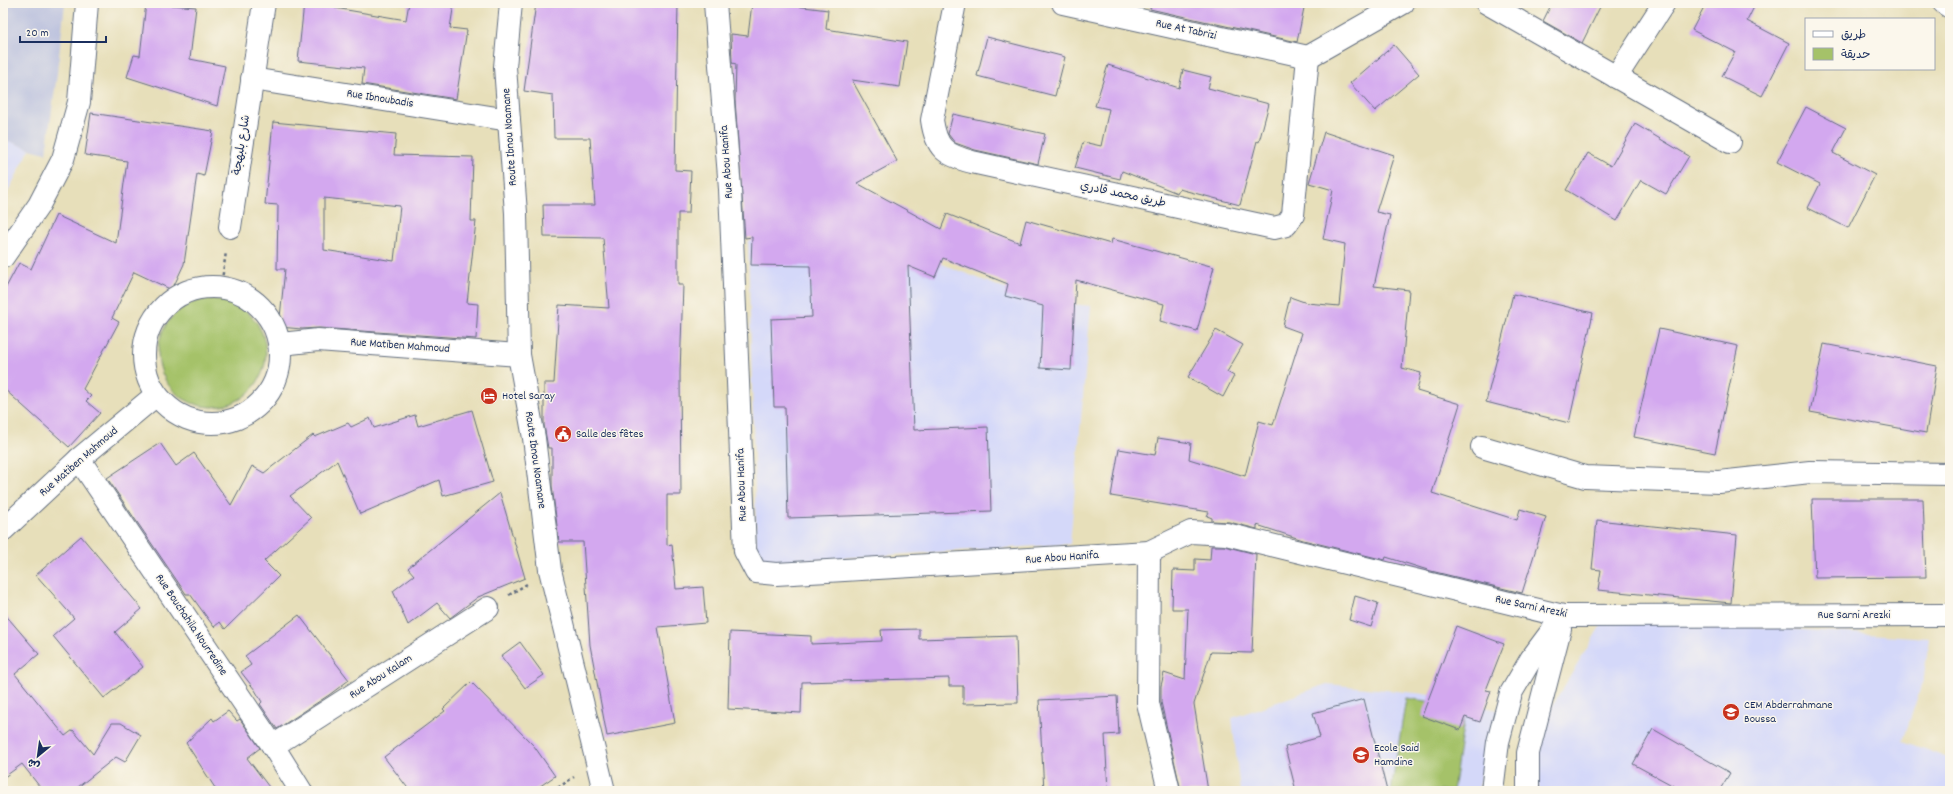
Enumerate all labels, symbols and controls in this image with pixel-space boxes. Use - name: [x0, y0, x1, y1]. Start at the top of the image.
- street label: Rue At Tabrizi: [1154, 15, 1218, 45]
- scale bar: [20, 18, 106, 44]
- legend: [1805, 18, 1935, 70]
- text: 20 m: [26, 25, 49, 42]
- text: طريق: [1841, 27, 1866, 44]
- text: حديقة: [1841, 47, 1870, 64]
- street label: Rue Ibnoubadis: [345, 85, 415, 113]
- street label: Route Ibnou Noamane: [498, 87, 522, 187]
- street label: شارع بلبهجة: [229, 114, 255, 176]
- street label: Rue Abou Hanifa: [716, 124, 738, 199]
- street label: طريق محمد قادري: [1079, 178, 1167, 212]
- street label: Rue Matiben Mahmoud: [350, 334, 450, 358]
- hotel icon: Hotel Saray: [479, 386, 499, 406]
- place label: Hotel Saray: [502, 388, 556, 405]
- street label: Route Ibnou Noamane: [520, 410, 550, 510]
- street label: Rue Matiben Mahmoud: [36, 423, 122, 501]
- public building icon: Salle des fêtes: [553, 424, 573, 444]
- place label: Salle des fêtes: [576, 426, 644, 443]
- street label: Rue Abou Hanifa: [732, 448, 752, 522]
- street label: Rue Abou Hanifa: [1025, 547, 1100, 569]
- street label: Rue Bouchahila Nourredine: [151, 571, 231, 679]
- street label: Rue Sarni Arezki: [1494, 591, 1568, 623]
- street label: Rue Sarni Arezki: [1818, 607, 1890, 624]
- street label: Rue Abou Kalam: [346, 650, 416, 704]
- place label: CEM Abderrahmane Boussa: [1744, 697, 1833, 728]
- school or university icon: CEM Abderrahmane Boussa: [1721, 702, 1741, 722]
- north arrow: [18, 736, 58, 776]
- place label: Ecole Said Hamdine: [1374, 740, 1419, 771]
- school or university icon: Ecole Said Hamdine: [1351, 745, 1371, 765]
- text: ش: [25, 753, 43, 773]

